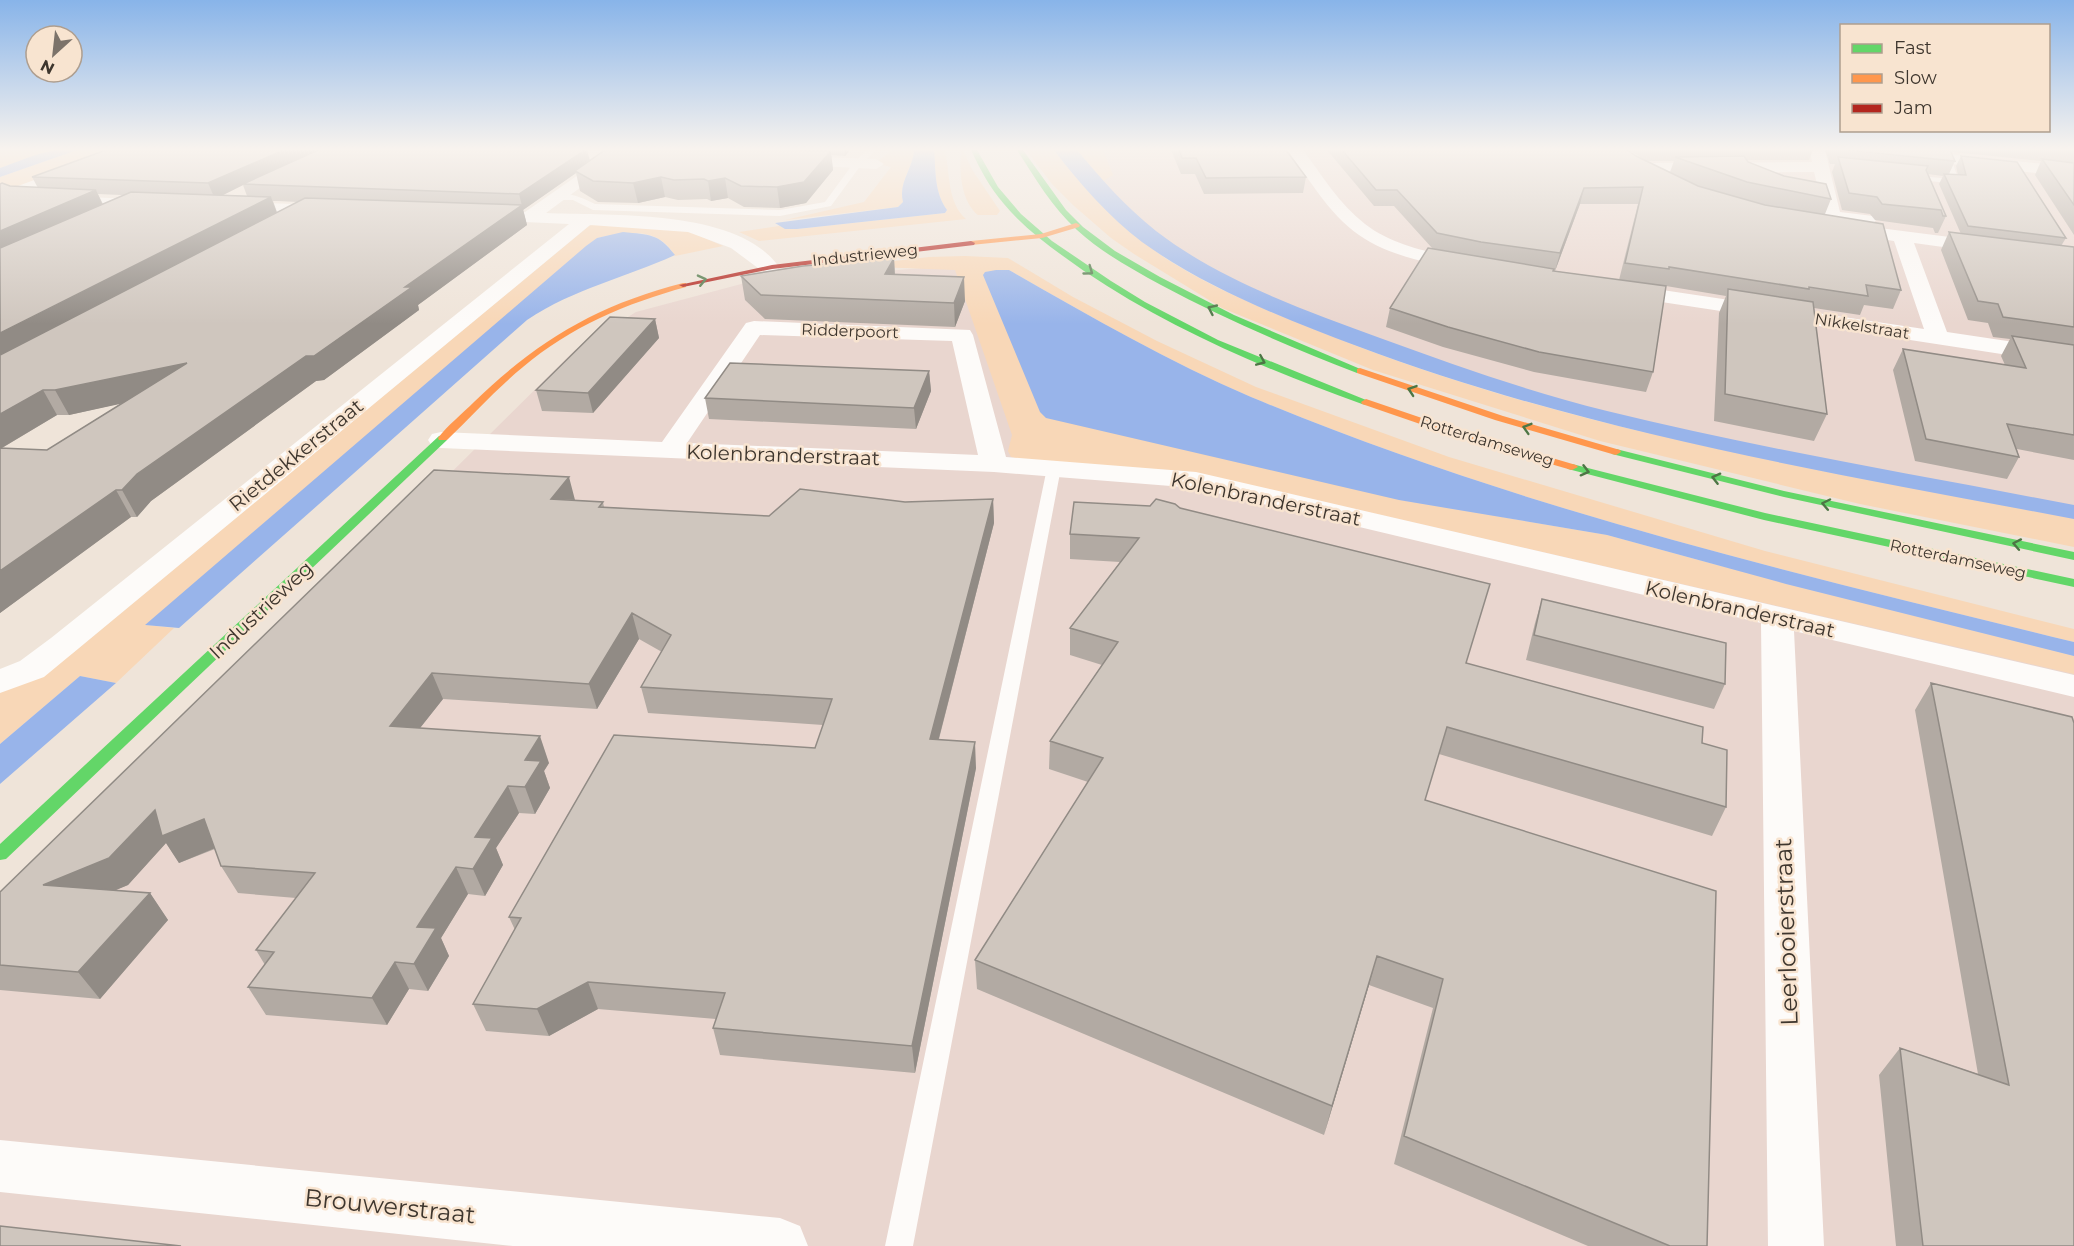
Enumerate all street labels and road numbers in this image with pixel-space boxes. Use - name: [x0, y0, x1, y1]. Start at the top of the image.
- street label: Industrieweg: [811, 240, 919, 270]
- street label: Nikkelstraat: [1813, 309, 1911, 343]
- street label: Ridderpoort: [801, 320, 900, 342]
- street label: Rietdekkerstraat: [224, 394, 368, 516]
- street label: Rotterdamseweg: [1418, 412, 1556, 470]
- street label: Kolenbranderstraat: [686, 440, 880, 470]
- street label: Kolenbranderstraat: [1169, 467, 1363, 531]
- street label: Rotterdamseweg: [1888, 535, 2028, 583]
- street label: Industrieweg: [204, 556, 318, 664]
- street label: Kolenbranderstraat: [1643, 576, 1837, 642]
- street label: Leerlooierstraat: [1768, 837, 1804, 1026]
- street label: Brouwerstraat: [303, 1183, 477, 1229]

